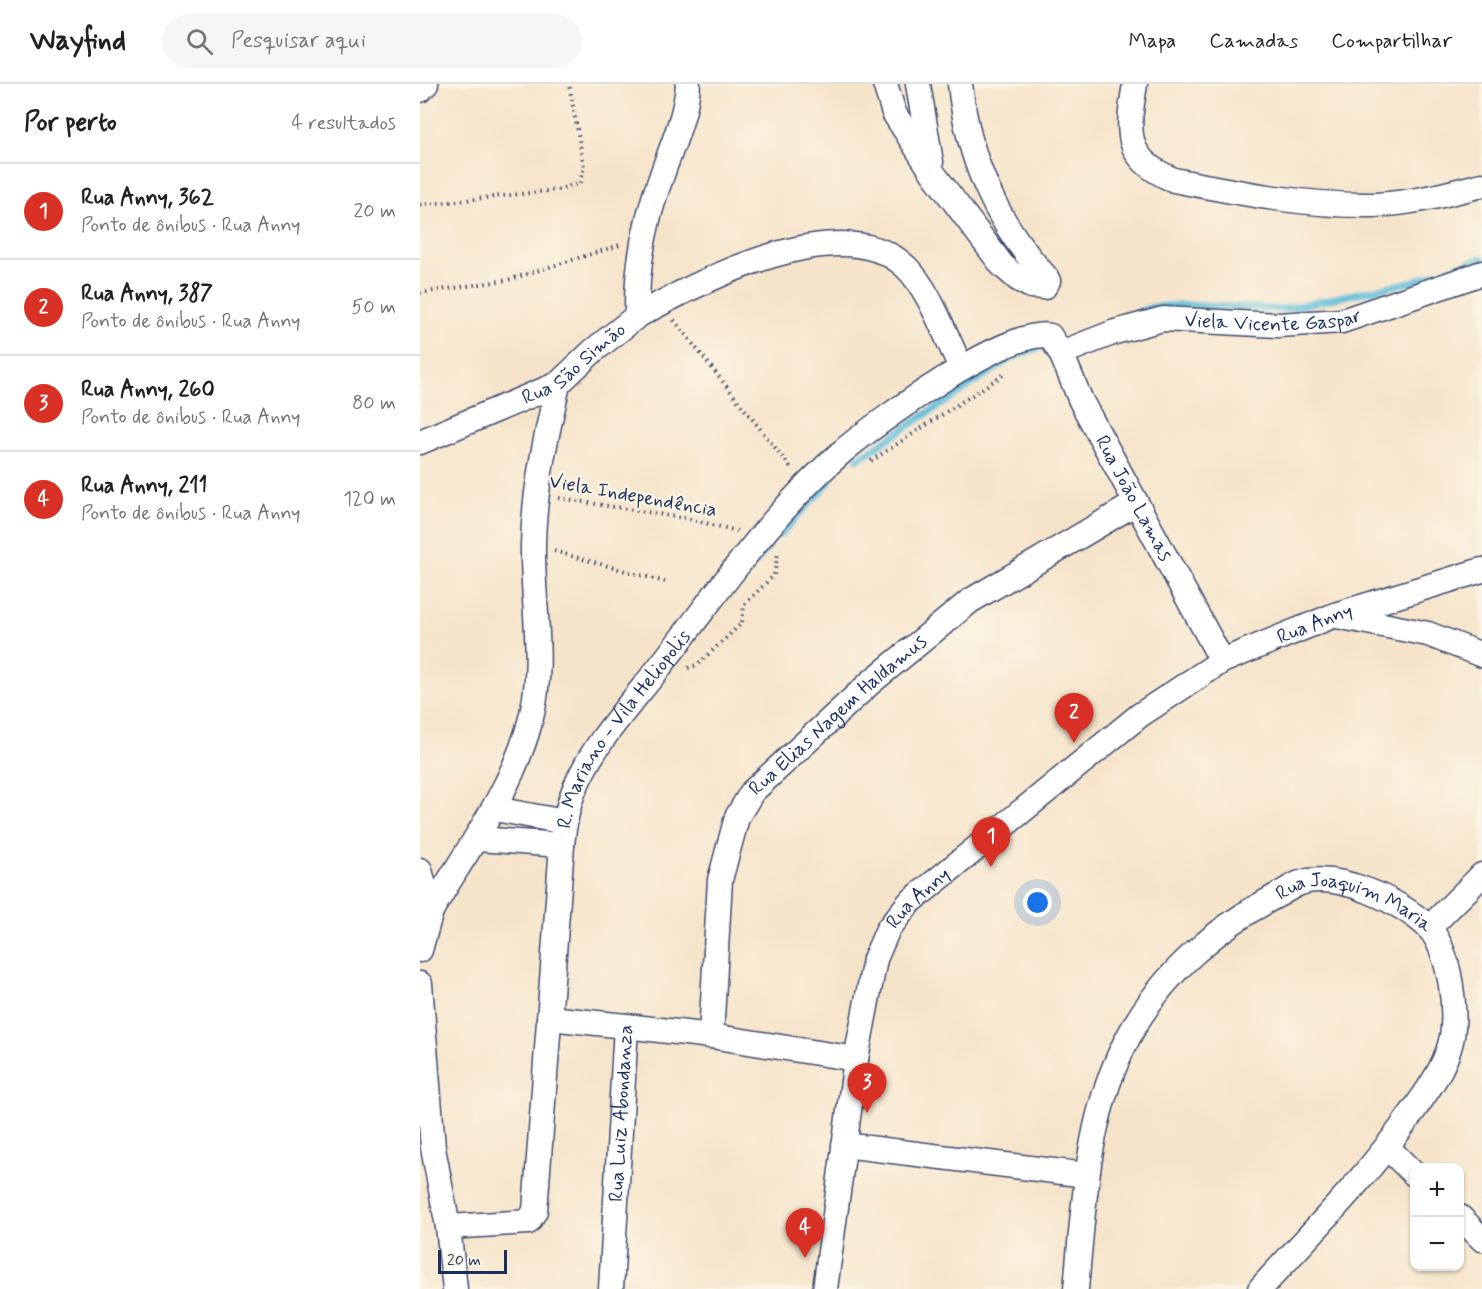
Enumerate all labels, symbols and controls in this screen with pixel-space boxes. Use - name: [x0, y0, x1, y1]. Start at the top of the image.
- search box: [162, 14, 582, 68]
- text: Wayfind: [30, 23, 126, 60]
- icon: search: [183, 25, 216, 58]
- text: Pesquisar aqui: [231, 27, 366, 55]
- text: Mapa: [1128, 27, 1176, 55]
- text: Camadas: [1209, 27, 1298, 55]
- text: Compartilhar: [1331, 27, 1452, 55]
- text: Por perto: [24, 106, 117, 140]
- text: 4 resultados: [292, 110, 396, 137]
- text: Rua Anny, 362: [81, 184, 214, 212]
- text: 1: [39, 198, 48, 225]
- text: 20 m: [353, 198, 396, 225]
- text: Ponto de ônibus · Rua Anny: [81, 212, 301, 239]
- text: Rua Anny, 387: [81, 280, 213, 308]
- text: 2: [39, 294, 48, 321]
- text: 50 m: [351, 294, 396, 321]
- street label: Viela Vicente Gaspar: [1184, 302, 1365, 339]
- text: Ponto de ônibus · Rua Anny: [81, 308, 301, 335]
- street label: Rua São Simão: [518, 316, 632, 411]
- text: Rua Anny, 260: [81, 376, 215, 404]
- text: 3: [39, 390, 48, 417]
- text: 80 m: [352, 390, 396, 417]
- text: Ponto de ônibus · Rua Anny: [81, 404, 301, 431]
- street label: Rua João Lamas: [1089, 430, 1179, 566]
- street label: Viela Independência: [547, 468, 719, 524]
- text: Rua Anny, 211: [81, 472, 207, 500]
- text: 4: [38, 486, 49, 513]
- text: 120 m: [343, 486, 396, 513]
- text: Ponto de ônibus · Rua Anny: [81, 500, 301, 527]
- street label: Rua Anny: [1273, 597, 1356, 651]
- street label: R. Mariano - Vila Heliopolis: [551, 624, 697, 831]
- street label: Rua Elias Nagem Haldamus: [743, 628, 933, 802]
- pin: 2: [1054, 694, 1094, 743]
- pin: 1: [972, 818, 1010, 867]
- street label: Rua Anny: [880, 861, 956, 934]
- street label: Rua Joaquim Maria: [1271, 867, 1439, 939]
- your location: [1023, 888, 1052, 917]
- street label: Rua Luiz Abondanza: [602, 1024, 640, 1203]
- pin: 3: [848, 1064, 886, 1113]
- map controls: [1410, 1163, 1464, 1271]
- button: +: [1410, 1163, 1464, 1217]
- pin: 4: [786, 1208, 824, 1258]
- button: −: [1410, 1217, 1464, 1271]
- scale bar: [438, 1247, 507, 1274]
- text: 20 m: [447, 1250, 481, 1271]

